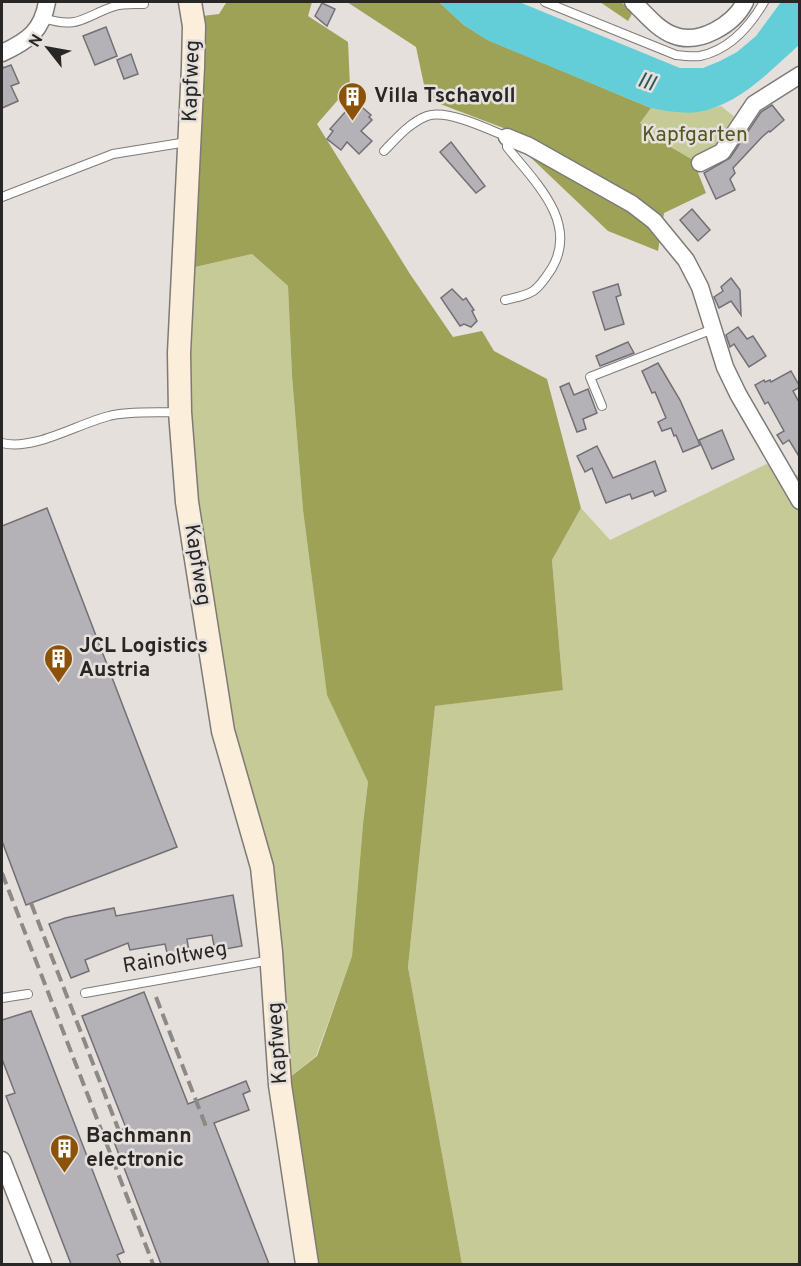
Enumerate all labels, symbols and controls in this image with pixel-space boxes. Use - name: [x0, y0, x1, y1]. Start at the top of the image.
- north arrow: [18, 18, 78, 78]
- text: N: [25, 31, 48, 51]
- street label: Kapfweg: [177, 39, 207, 123]
- water label: Ill: [634, 68, 660, 99]
- building icon: Villa Tschavoll: [337, 80, 369, 122]
- place label: Villa Tschavoll: [374, 83, 516, 110]
- park label: Kapfgarten: [642, 122, 748, 149]
- street label: Kapfweg: [177, 522, 217, 608]
- place label: JCL Logistics Austria: [79, 633, 208, 684]
- building icon: JCL Logistics Austria: [42, 642, 74, 684]
- street label: Rainoltweg: [121, 936, 229, 980]
- street label: Kapfweg: [262, 1001, 294, 1085]
- place label: Bachmann electronic: [86, 1123, 192, 1174]
- building icon: Bachmann electronic: [49, 1132, 81, 1174]

